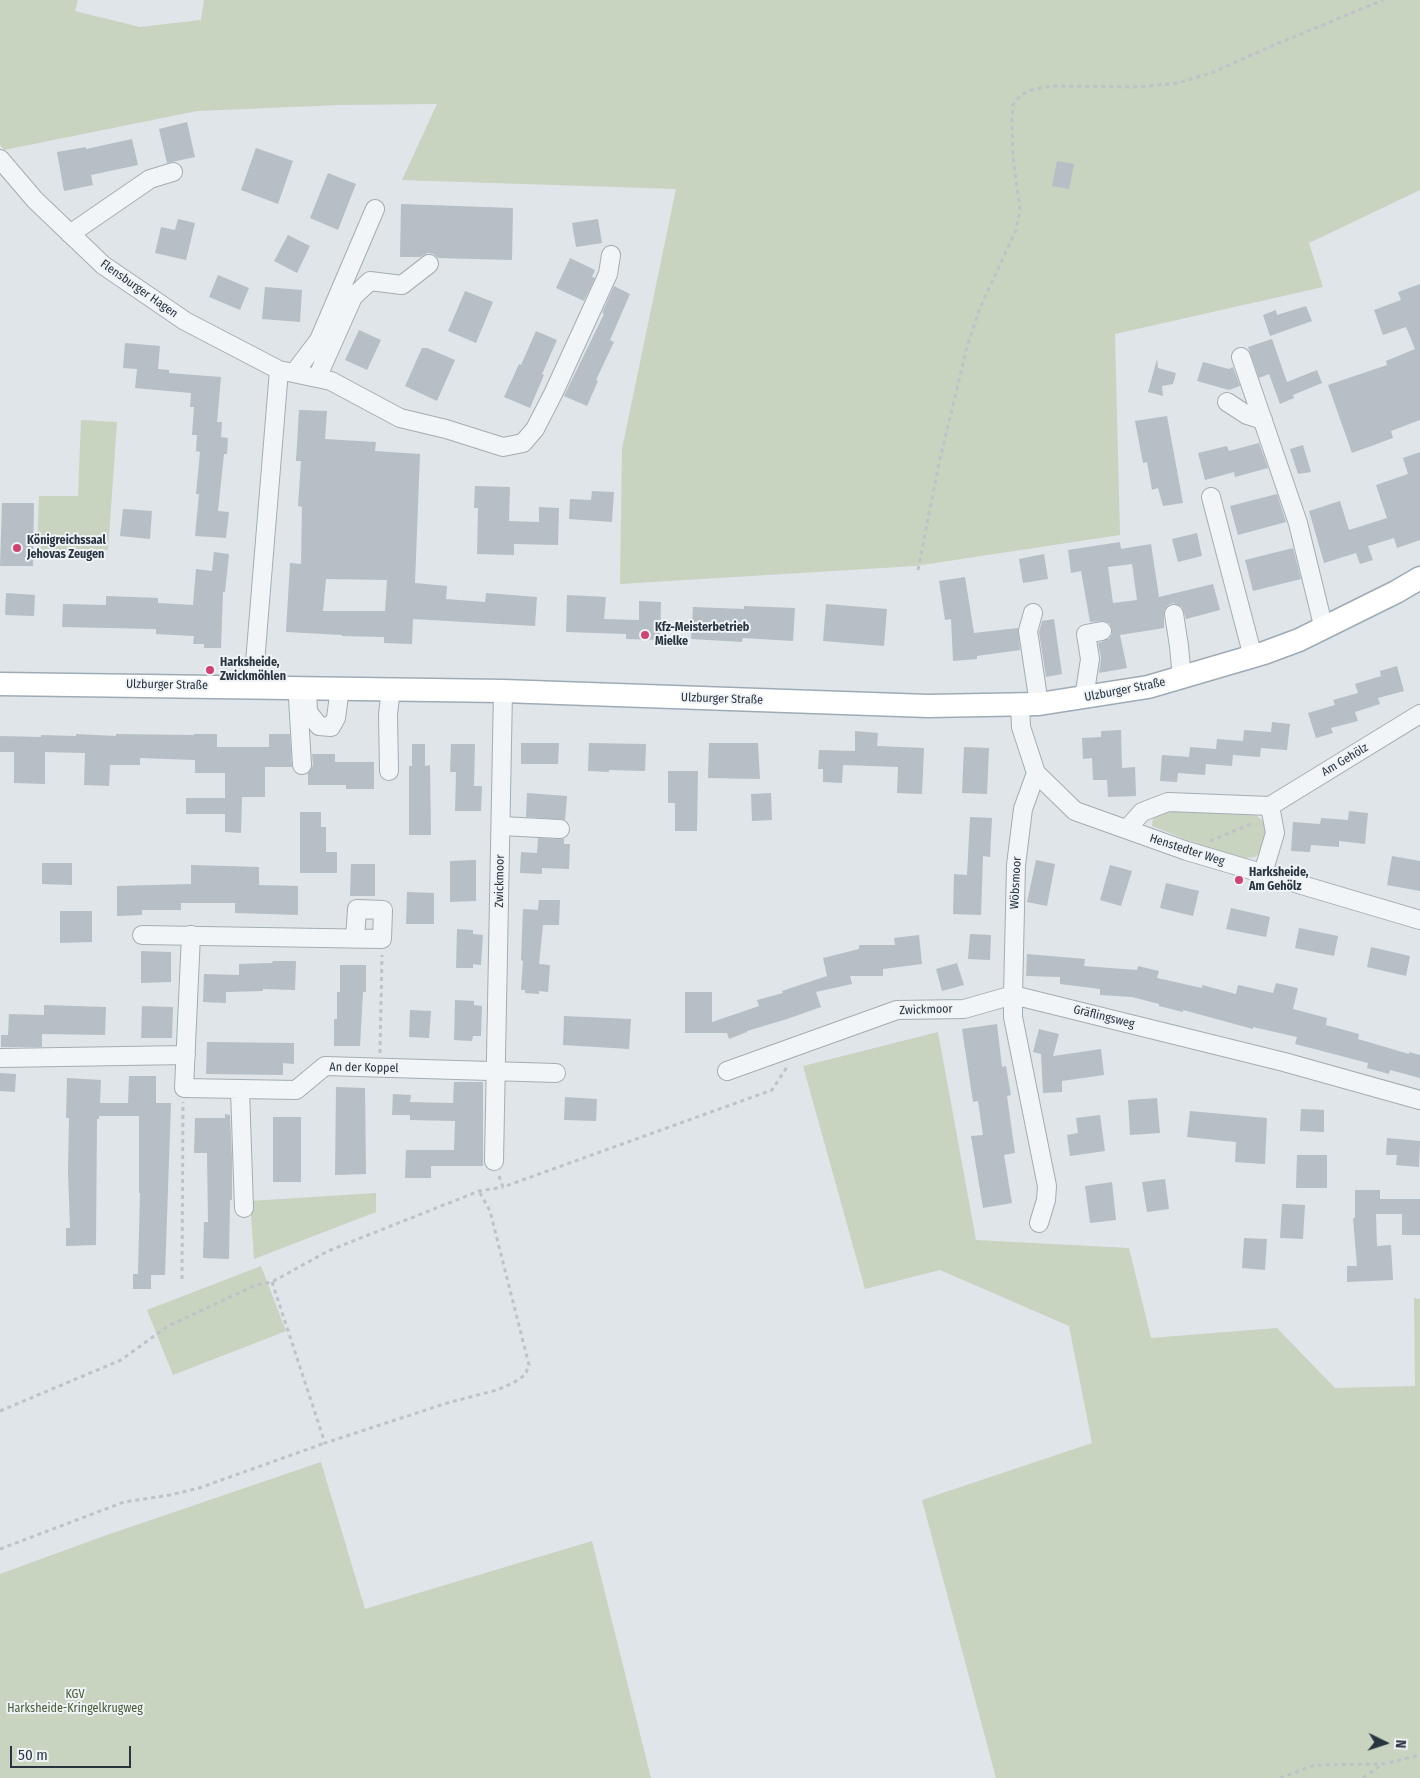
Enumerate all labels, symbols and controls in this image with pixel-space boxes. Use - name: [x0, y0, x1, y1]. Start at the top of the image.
- street label: Flensburger Hagen: [97, 257, 181, 321]
- place label: Königreichssaal Jehovas Zeugen: [27, 534, 106, 562]
- marker: Königreichssaal Jehovas Zeugen: [11, 542, 23, 554]
- place label: Kfz-Meisterbetrieb Mielke: [655, 621, 749, 649]
- marker: Kfz-Meisterbetrieb Mielke: [639, 629, 651, 641]
- place label: Harksheide, Zwickmöhlen: [220, 656, 286, 684]
- marker: Harksheide, Zwickmöhlen: [204, 664, 216, 676]
- street label: Ulzburger Straße: [1083, 675, 1167, 705]
- street label: Ulzburger Straße: [126, 677, 208, 693]
- street label: Ulzburger Straße: [681, 690, 763, 708]
- street label: Am Gehölz: [1319, 740, 1371, 780]
- street label: Henstedter Weg: [1148, 831, 1226, 869]
- street label: Zwickmoor: [492, 854, 508, 908]
- street label: Wöbsmoor: [1007, 856, 1025, 910]
- place label: Harksheide, Am Gehölz: [1249, 866, 1309, 894]
- marker: Harksheide, Am Gehölz: [1233, 874, 1245, 886]
- street label: Zwickmoor: [899, 1002, 953, 1018]
- street label: Gräflingsweg: [1072, 1002, 1136, 1032]
- street label: An der Koppel: [329, 1060, 399, 1076]
- park label: KGV Harksheide-Kringelkrugweg: [7, 1688, 143, 1716]
- north arrow: [1360, 1718, 1410, 1768]
- scale bar: [12, 1736, 134, 1768]
- text: N: [1392, 1739, 1409, 1749]
- text: 50 m: [18, 1746, 48, 1764]

